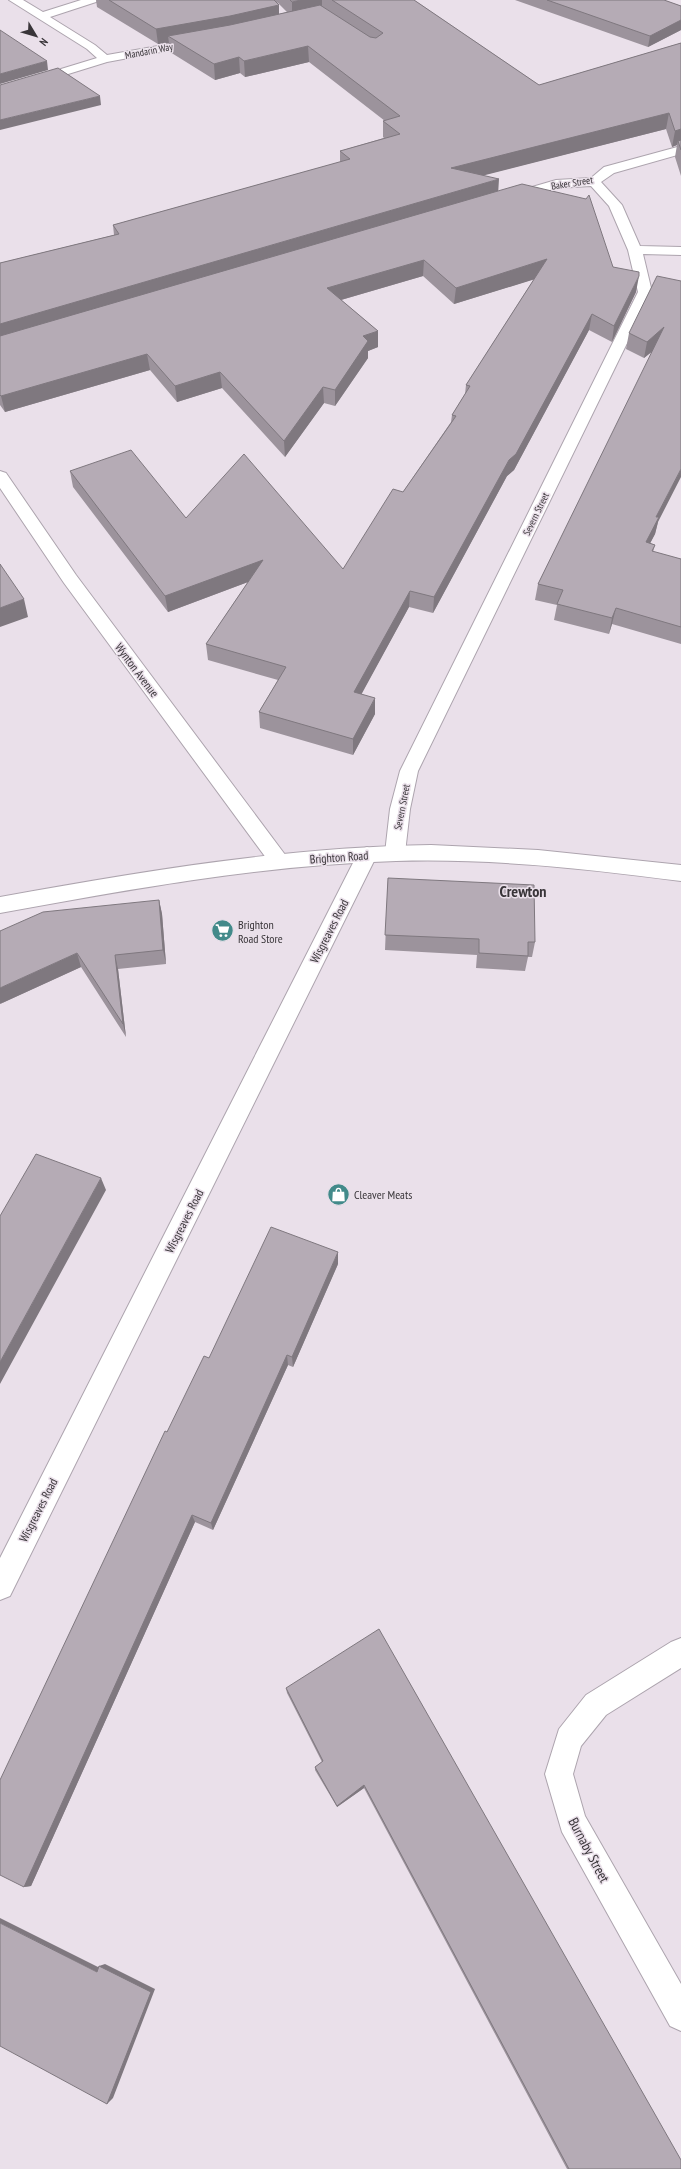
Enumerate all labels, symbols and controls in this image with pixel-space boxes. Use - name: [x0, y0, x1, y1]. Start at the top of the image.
- north arrow: [16, 16, 56, 56]
- text: N: [37, 36, 51, 49]
- street label: Mandarin Way: [124, 40, 174, 62]
- street label: Baker Street: [550, 173, 594, 193]
- street label: Severn Street: [520, 490, 552, 538]
- street label: Wynton Avenue: [112, 640, 162, 700]
- street label: Severn Street: [391, 783, 413, 831]
- street label: Brighton Road: [309, 847, 369, 867]
- district label: Crewton: [499, 881, 547, 901]
- street label: Wisgreaves Road: [307, 897, 351, 965]
- place label: Brighton Road Store: [238, 917, 283, 946]
- supermarket icon: Brighton Road Store: [209, 918, 235, 944]
- shop icon: Cleaver Meats: [325, 1181, 351, 1207]
- street label: Wisgreaves Road: [162, 1187, 206, 1255]
- place label: Cleaver Meats: [354, 1187, 412, 1202]
- street label: Wisgreaves Road: [16, 1476, 60, 1544]
- street label: Burnaby Street: [564, 1814, 614, 1886]

